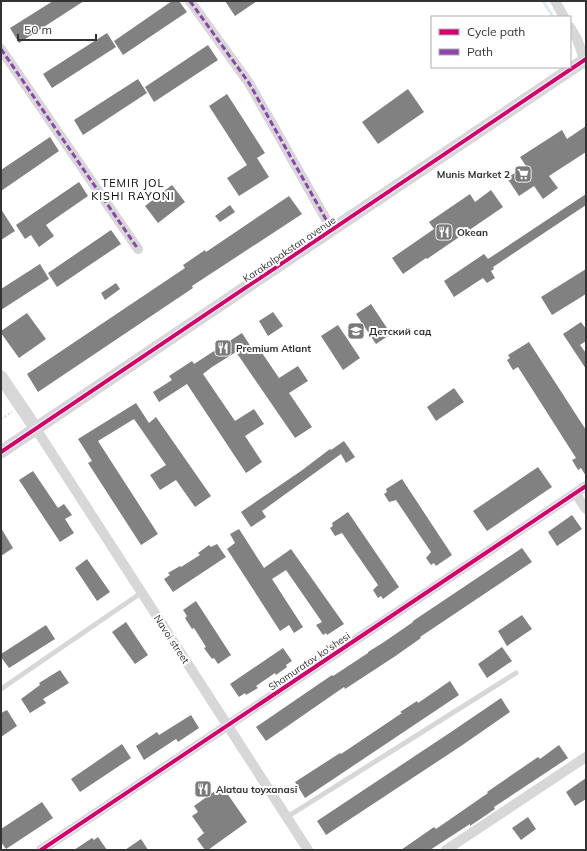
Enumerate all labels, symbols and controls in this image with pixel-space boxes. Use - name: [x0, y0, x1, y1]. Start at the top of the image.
- scale bar: [18, 16, 96, 42]
- legend: [431, 16, 571, 68]
- text: 50 m: [24, 22, 52, 37]
- text: Cycle path: [467, 24, 525, 39]
- text: Path: [467, 44, 493, 59]
- supermarket icon: Munis Market 2: [513, 164, 533, 184]
- place label: Munis Market 2: [437, 168, 510, 181]
- district label: TEMIR JOL KISHI RAYONI: [91, 176, 175, 203]
- street label: Karakalpakstan avenue: [240, 214, 338, 285]
- restaurant icon: Okean: [434, 222, 454, 242]
- place label: Okean: [457, 226, 488, 239]
- school or university icon: Детский сад: [346, 321, 366, 341]
- place label: Детский сад: [369, 325, 432, 338]
- restaurant icon: Premium Atlant: [213, 338, 233, 358]
- place label: Premium Atlant: [236, 342, 311, 355]
- street label: Navoi street: [151, 612, 192, 667]
- street label: Shamuratov ko'shesi: [266, 629, 353, 694]
- restaurant icon: Alatau toyxanasi: [193, 779, 213, 799]
- place label: Alatau toyxanasi: [216, 783, 297, 796]

